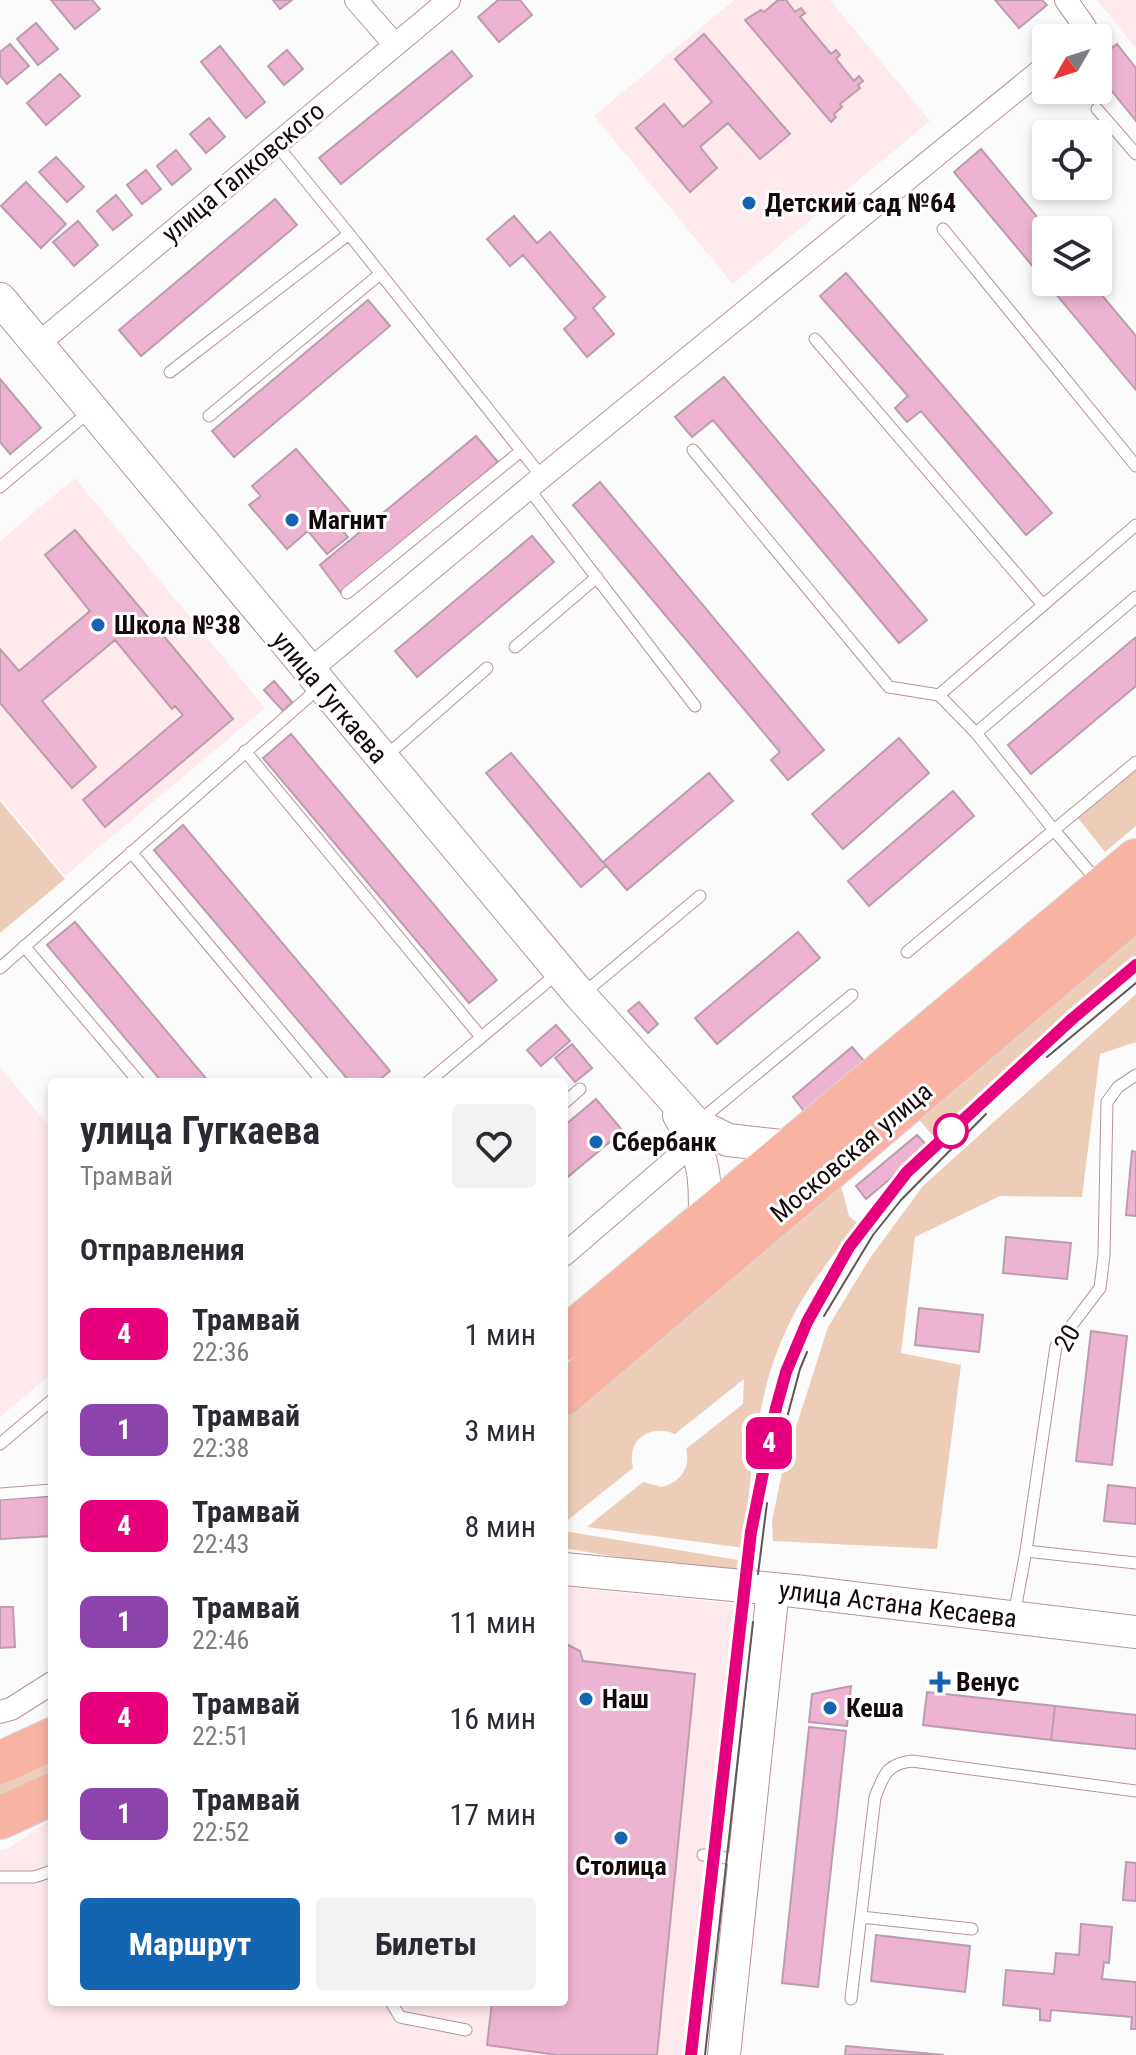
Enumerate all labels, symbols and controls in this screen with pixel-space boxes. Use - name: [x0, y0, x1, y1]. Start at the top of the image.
- north arrow: [1032, 24, 1112, 104]
- map controls: [1032, 24, 1112, 296]
- street label: улица Галковского: [156, 95, 330, 249]
- button: locate: [1032, 120, 1112, 200]
- place label: Детский сад №64: [765, 188, 956, 218]
- marker: Детский сад №64: [740, 194, 758, 212]
- button: layers: [1032, 216, 1112, 296]
- place label: Магнит: [308, 505, 388, 535]
- marker: Магнит: [283, 511, 301, 529]
- place label: Школа №38: [114, 610, 241, 640]
- marker: Школа №38: [89, 616, 107, 634]
- street label: улица Гугкаева: [266, 625, 394, 769]
- street label: Московская улица: [764, 1076, 938, 1228]
- button: heart: [452, 1104, 536, 1188]
- text: улица Гугкаева: [80, 1109, 320, 1153]
- unlabelled marker: [934, 1114, 968, 1148]
- place label: Сбербанк: [612, 1127, 717, 1157]
- marker: Сбербанк: [587, 1133, 605, 1151]
- text: Трамвай: [80, 1161, 173, 1191]
- text: Отправления: [80, 1232, 245, 1267]
- text: Трамвай: [192, 1302, 300, 1337]
- text: 4: [117, 1317, 131, 1350]
- text: 1 мин: [464, 1317, 536, 1352]
- street label: 20: [1048, 1319, 1086, 1357]
- text: 22:36: [192, 1337, 249, 1367]
- text: Трамвай: [192, 1398, 300, 1433]
- text: 1: [117, 1413, 131, 1446]
- text: 3 мин: [464, 1413, 536, 1448]
- line badge: 4: [743, 1417, 795, 1469]
- text: 4: [762, 1426, 776, 1459]
- text: 22:38: [192, 1433, 249, 1463]
- text: Трамвай: [192, 1494, 300, 1529]
- text: 4: [117, 1509, 131, 1542]
- text: 8 мин: [464, 1509, 536, 1544]
- text: 22:43: [192, 1529, 249, 1559]
- street label: улица Астана Кесаева: [777, 1575, 1019, 1633]
- text: Трамвай: [192, 1590, 300, 1625]
- text: 1: [117, 1605, 131, 1638]
- text: 11 мин: [450, 1605, 536, 1640]
- text: 22:46: [192, 1625, 249, 1655]
- place label: Венус: [956, 1667, 1019, 1697]
- marker: Венус: [931, 1673, 949, 1691]
- place label: Наш: [602, 1684, 649, 1714]
- text: Трамвай: [192, 1686, 300, 1721]
- marker: Наш: [577, 1690, 595, 1708]
- place label: Кеша: [846, 1693, 904, 1723]
- marker: Кеша: [821, 1699, 839, 1717]
- text: 4: [117, 1701, 131, 1734]
- text: 16 мин: [450, 1701, 536, 1736]
- text: 22:51: [192, 1721, 249, 1751]
- text: Трамвай: [192, 1782, 300, 1817]
- text: 1: [117, 1797, 131, 1830]
- text: 17 мин: [450, 1797, 536, 1832]
- text: 22:52: [192, 1817, 249, 1847]
- marker: Столица: [612, 1829, 630, 1847]
- place label: Столица: [575, 1851, 667, 1881]
- button: Маршрут: [80, 1898, 300, 1990]
- button: Билеты: [316, 1898, 536, 1990]

